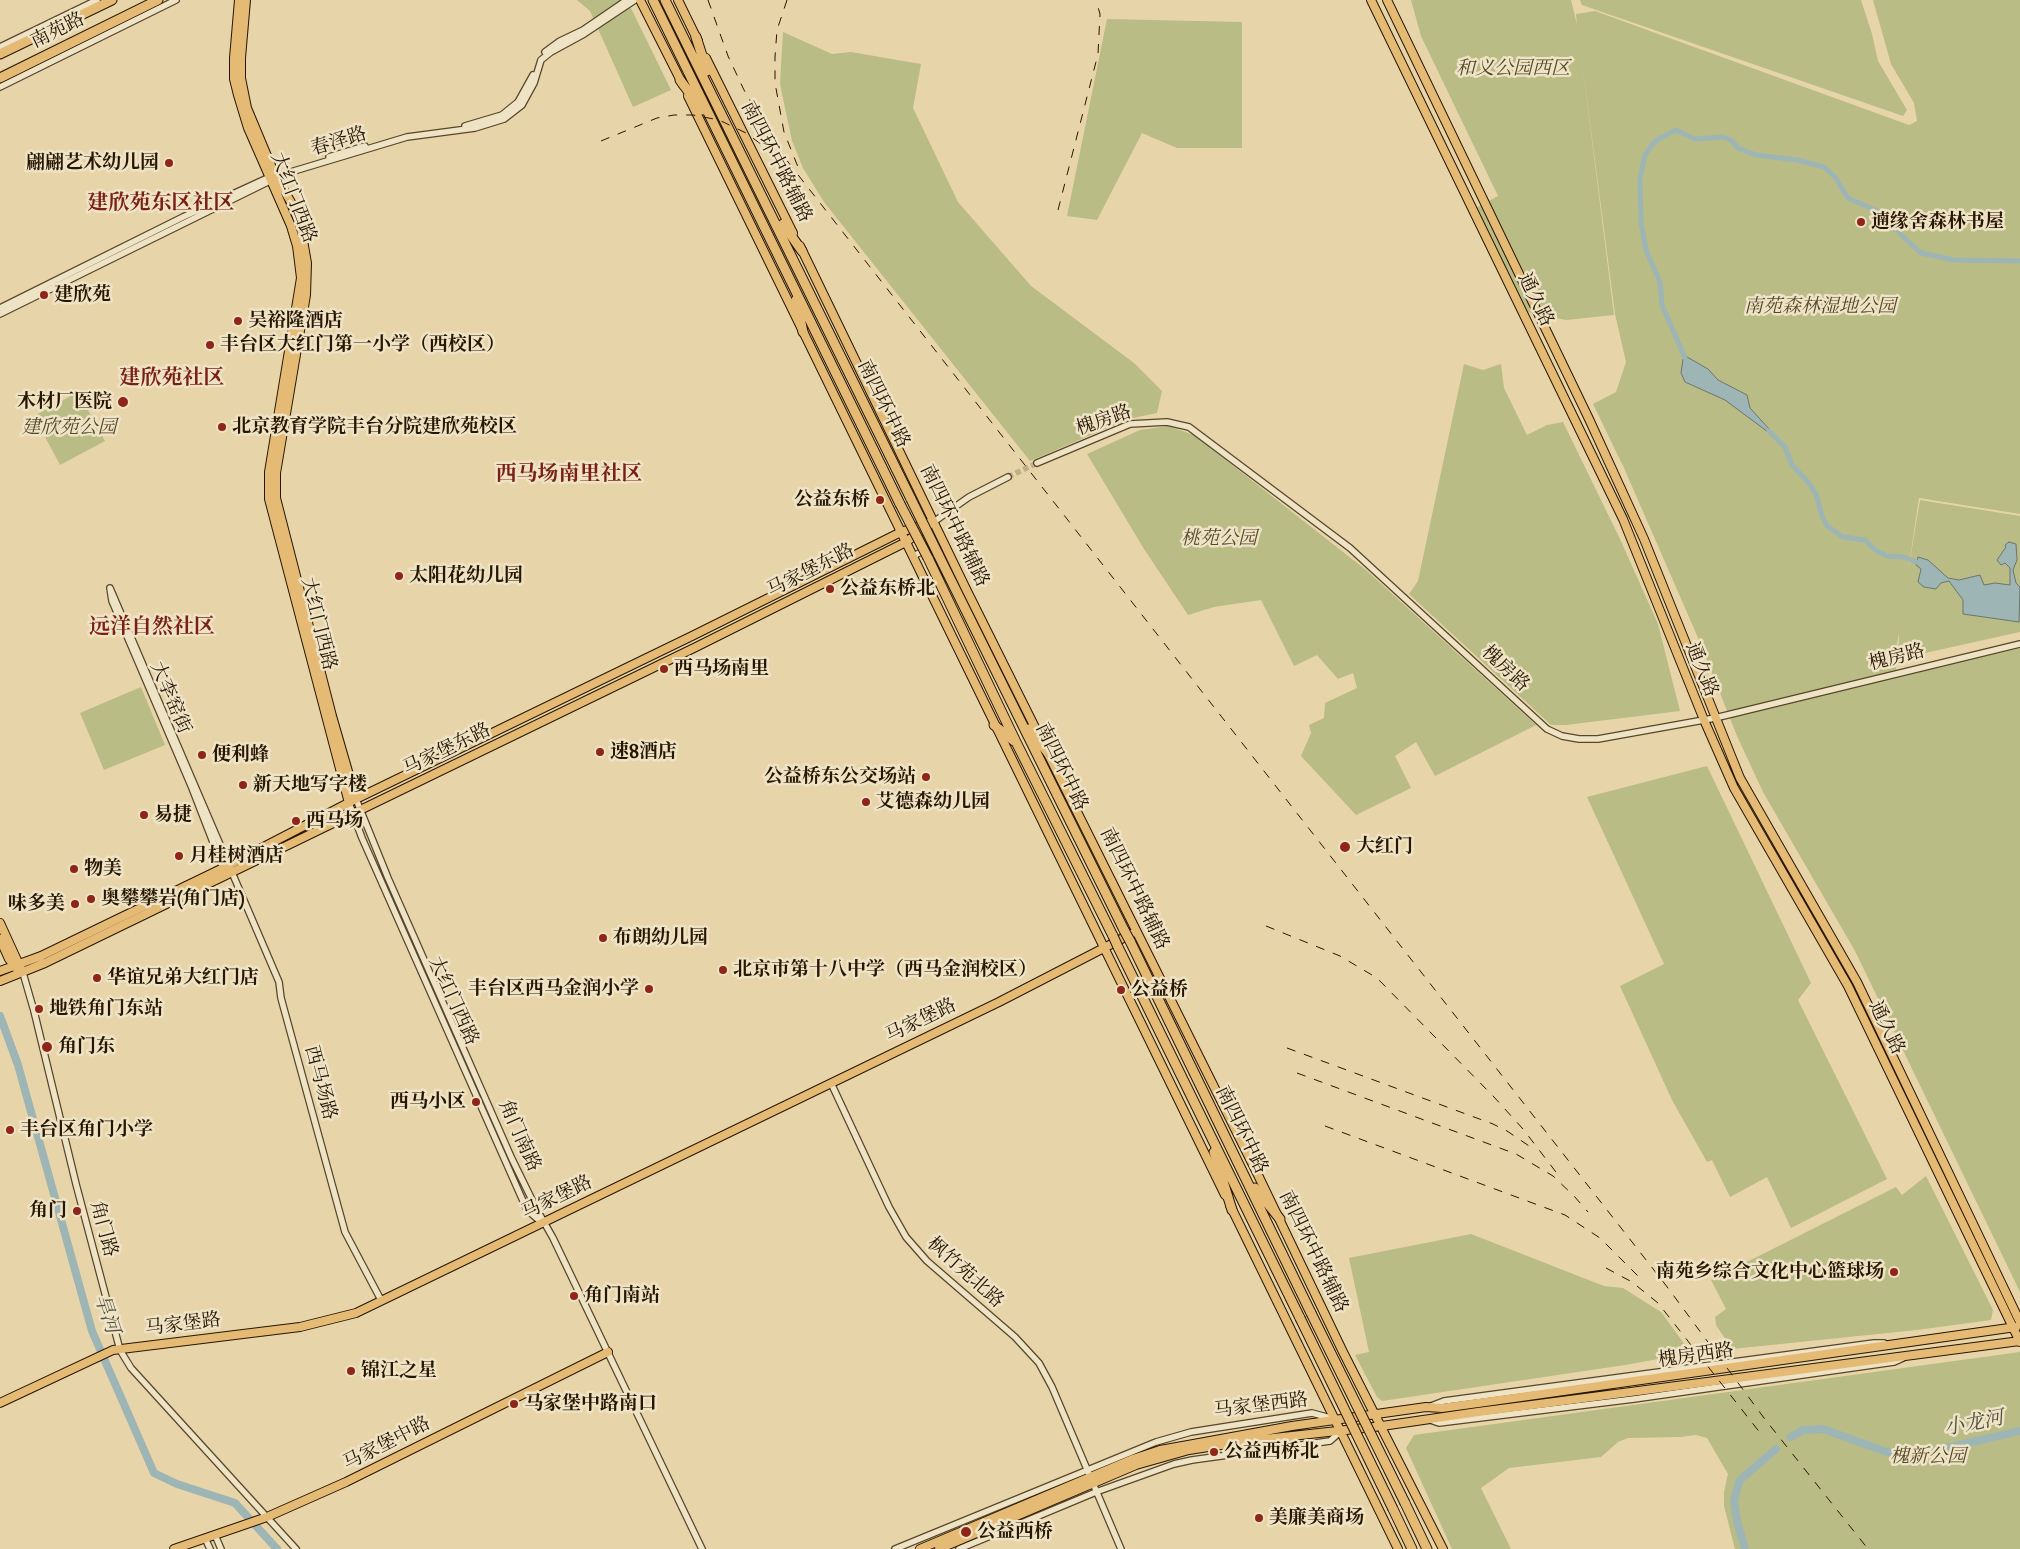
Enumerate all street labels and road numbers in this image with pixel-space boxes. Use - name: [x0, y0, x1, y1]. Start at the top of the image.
- street label: 南苑路: [27, 8, 89, 54]
- street label: 南四环中路辅路: [736, 98, 816, 226]
- street label: 春泽路: [308, 123, 370, 161]
- street label: 大红门西路: [265, 150, 321, 246]
- street label: 通久路: [1512, 269, 1558, 331]
- street label: 南四环中路: [852, 356, 914, 452]
- street label: 槐房路: [1073, 401, 1135, 441]
- street label: 南四环中路辅路: [915, 461, 993, 591]
- street label: 马家堡东路: [764, 539, 858, 603]
- street label: 大红门西路: [295, 575, 341, 673]
- street label: 通久路: [1680, 639, 1722, 701]
- street label: 槐房路: [1867, 640, 1927, 676]
- street label: 槐房路: [1476, 641, 1534, 697]
- street label: 大李窑街: [145, 659, 195, 737]
- street label: 马家堡东路: [399, 719, 495, 781]
- street label: 南四环中路: [1030, 719, 1092, 815]
- street label: 南四环中路辅路: [1095, 824, 1173, 954]
- street label: 大红门西路: [423, 953, 483, 1049]
- street label: 马家堡路: [882, 994, 960, 1048]
- street label: 通久路: [1863, 997, 1909, 1059]
- street label: 西马场路: [299, 1043, 341, 1123]
- street label: 南四环中路: [1210, 1082, 1272, 1178]
- street label: 角门南路: [493, 1097, 545, 1175]
- street label: 马家堡路: [518, 1171, 596, 1225]
- street label: 南四环中路辅路: [1274, 1187, 1352, 1317]
- street label: 角门路: [85, 1199, 121, 1259]
- street label: 枫竹苑北路: [922, 1233, 1008, 1313]
- street label: 马家堡路: [144, 1309, 222, 1341]
- street label: 槐房西路: [1657, 1339, 1735, 1373]
- street label: 马家堡西路: [1212, 1389, 1310, 1423]
- street label: 马家堡中路: [340, 1412, 434, 1476]

